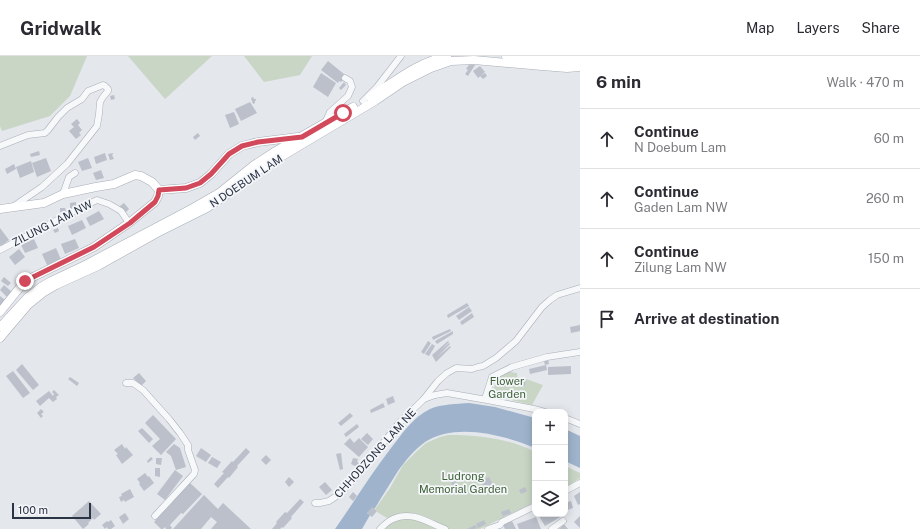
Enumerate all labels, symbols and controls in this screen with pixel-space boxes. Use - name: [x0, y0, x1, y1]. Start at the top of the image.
- text: Gridwalk: [20, 17, 101, 39]
- text: Map: [746, 20, 774, 36]
- text: Layers: [796, 20, 840, 36]
- text: Share: [862, 20, 900, 36]
- text: 6 min: [596, 72, 641, 92]
- text: Walk · 470 m: [827, 75, 904, 90]
- route start: [334, 104, 352, 122]
- text: Continue: [634, 123, 699, 140]
- icon: ahead: [596, 128, 618, 150]
- text: 60 m: [874, 131, 904, 146]
- text: N Doebum Lam: [634, 140, 726, 155]
- street label: N DOEBUM LAM: [207, 152, 285, 210]
- text: Continue: [634, 183, 699, 200]
- icon: ahead: [596, 188, 618, 210]
- text: 260 m: [866, 191, 904, 206]
- street label: ZILUNG LAM NW: [10, 197, 95, 248]
- text: Gaden Lam NW: [634, 200, 728, 215]
- text: Continue: [634, 243, 699, 260]
- icon: ahead: [596, 248, 618, 270]
- text: 150 m: [868, 251, 904, 266]
- text: Zilung Lam NW: [634, 260, 727, 275]
- route end: [16, 272, 34, 290]
- icon: arrive: [596, 308, 618, 330]
- text: Arrive at destination: [634, 310, 779, 327]
- park label: Flower Garden: [488, 375, 526, 400]
- street label: CHHODZONG LAM NE: [332, 406, 418, 500]
- map controls: [532, 409, 568, 517]
- button: +: [532, 409, 568, 445]
- button: −: [532, 445, 568, 481]
- park label: Ludrong Memorial Garden: [419, 470, 507, 495]
- button: layers: [532, 481, 568, 517]
- scale bar: [12, 501, 91, 520]
- text: 100 m: [18, 504, 48, 516]

